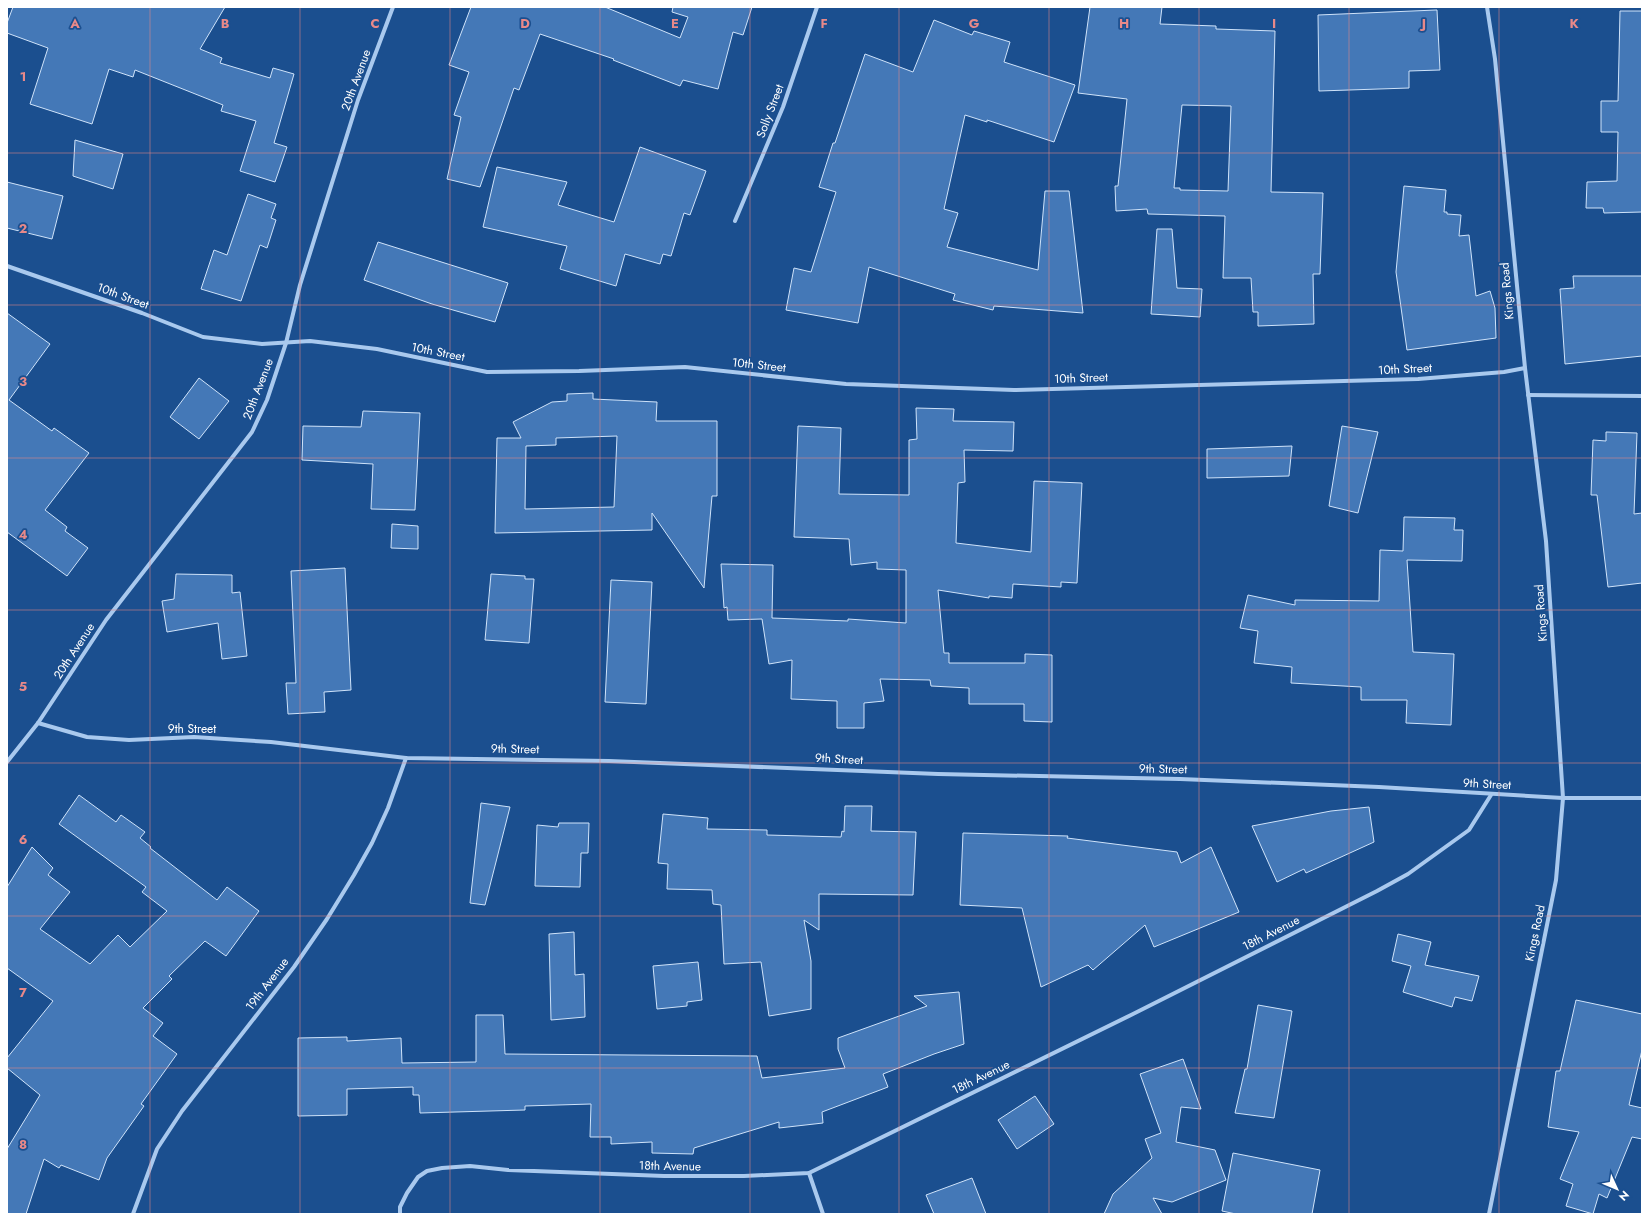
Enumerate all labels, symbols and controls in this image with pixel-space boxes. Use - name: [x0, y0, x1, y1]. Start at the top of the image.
- text: A: [69, 14, 80, 33]
- text: B: [221, 14, 230, 33]
- text: C: [370, 14, 380, 33]
- text: D: [520, 14, 530, 33]
- text: E: [671, 14, 679, 33]
- text: F: [820, 14, 828, 33]
- text: G: [969, 14, 980, 33]
- text: H: [1119, 14, 1129, 33]
- text: I: [1272, 14, 1276, 33]
- text: J: [1419, 14, 1426, 33]
- text: K: [1569, 14, 1579, 33]
- street label: 20th Avenue: [337, 47, 375, 113]
- text: 1: [20, 67, 26, 86]
- street label: Solly Street: [752, 81, 789, 140]
- text: 2: [19, 219, 27, 238]
- street label: Kings Road: [1496, 262, 1518, 320]
- street label: 10th Street: [95, 278, 152, 314]
- street label: 10th Street: [410, 338, 466, 366]
- street label: 10th Street: [731, 353, 787, 377]
- street label: 20th Avenue: [238, 356, 278, 422]
- street label: 10th Street: [1378, 359, 1433, 379]
- street label: 10th Street: [1054, 368, 1108, 388]
- text: 3: [19, 372, 27, 391]
- text: 4: [18, 525, 28, 544]
- street label: Kings Road: [1530, 584, 1552, 642]
- street label: 20th Avenue: [49, 619, 99, 683]
- text: 5: [19, 677, 27, 696]
- street label: 9th Street: [168, 720, 216, 738]
- street label: 9th Street: [491, 740, 539, 758]
- street label: 9th Street: [814, 749, 864, 769]
- street label: 9th Street: [1139, 760, 1187, 778]
- street label: 9th Street: [1462, 774, 1512, 794]
- text: 6: [19, 830, 28, 849]
- street label: Kings Road: [1520, 903, 1550, 963]
- street label: 18th Avenue: [1239, 911, 1303, 955]
- street label: 19th Avenue: [241, 954, 293, 1014]
- text: 7: [19, 983, 27, 1002]
- street label: 18th Avenue: [949, 1055, 1013, 1099]
- text: 8: [19, 1135, 27, 1154]
- street label: 18th Avenue: [639, 1156, 701, 1176]
- north arrow: [1597, 1169, 1637, 1209]
- text: N: [1615, 1187, 1633, 1205]

